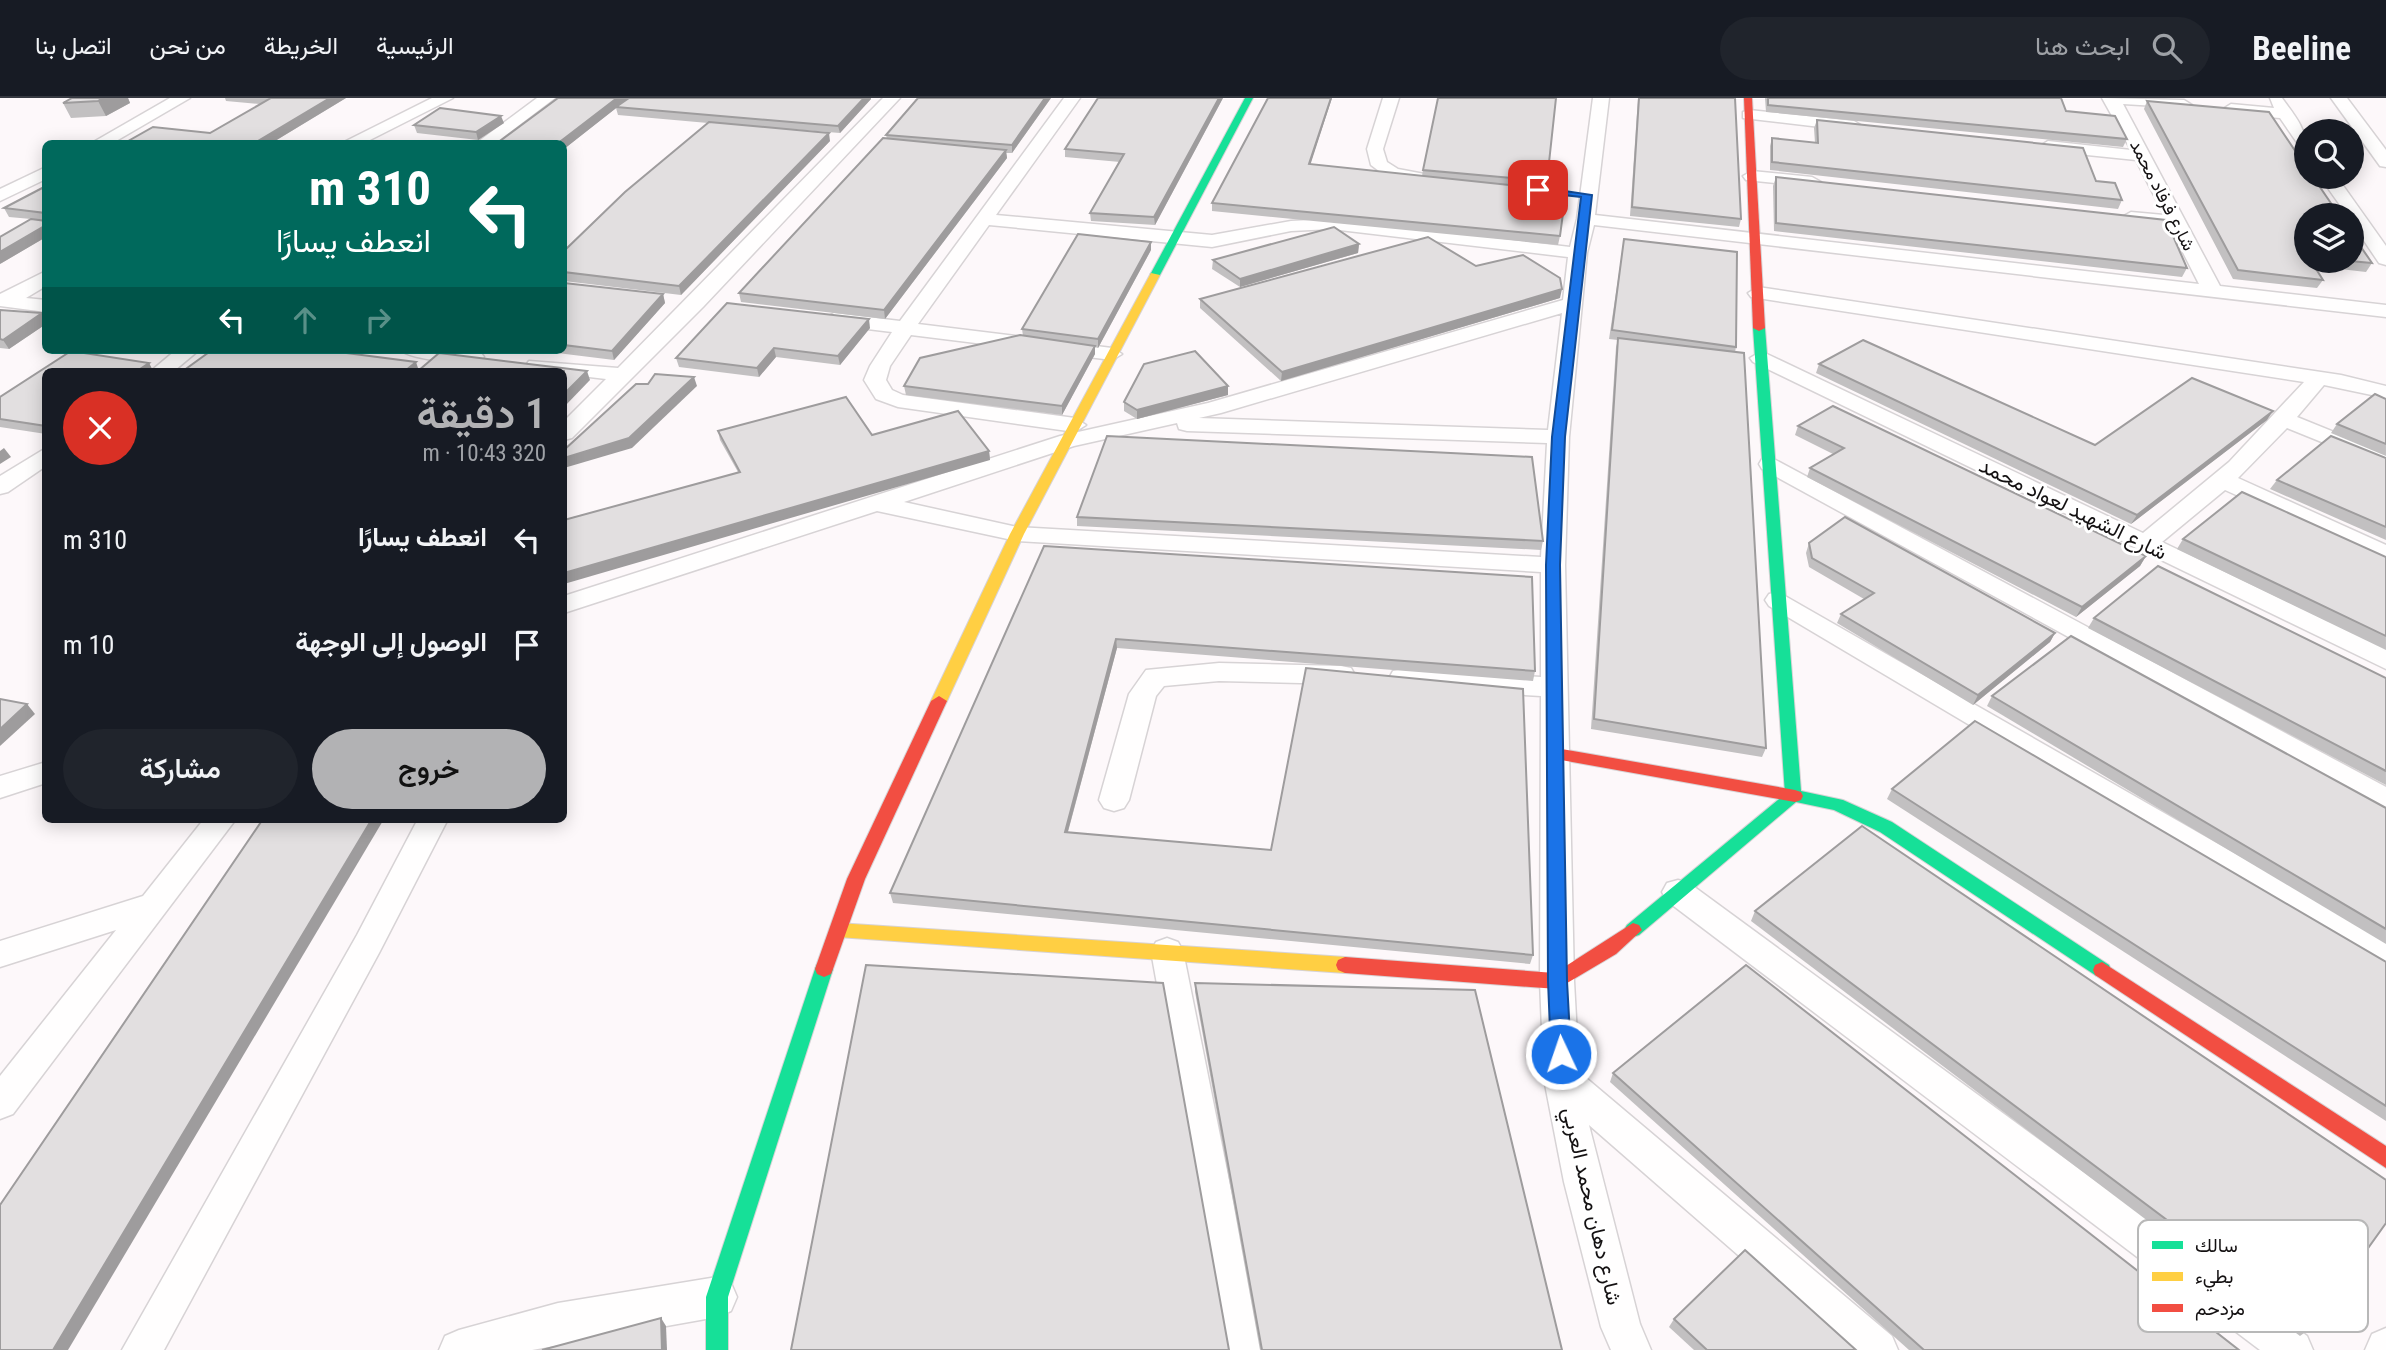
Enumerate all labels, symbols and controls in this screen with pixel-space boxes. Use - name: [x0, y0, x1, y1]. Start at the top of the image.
- search box: [1720, 17, 2210, 80]
- icon: search: [2148, 29, 2186, 67]
- text: Beeline: [2252, 29, 2351, 68]
- text: ابحث هنا: [2035, 31, 2130, 61]
- text: اتصل بنا: [35, 32, 112, 60]
- text: من نحن: [150, 32, 226, 60]
- text: الخريطة: [264, 32, 338, 60]
- text: الرئيسية: [376, 32, 454, 60]
- map controls: [2294, 119, 2364, 273]
- button: search: [2294, 119, 2364, 189]
- street label: شارع فرفاد محمد: [2124, 136, 2200, 255]
- text: 310 m: [309, 160, 431, 217]
- pin: [1508, 160, 1568, 220]
- icon: left: [455, 168, 546, 259]
- icon: arrive: [1519, 171, 1557, 209]
- button: layers: [2294, 203, 2364, 273]
- text: انعطف يسارًا: [276, 222, 431, 260]
- icon: left: [213, 301, 251, 339]
- icon: ahead: [286, 301, 324, 339]
- icon: right: [359, 301, 397, 339]
- text: 1 دقيقة: [417, 389, 546, 438]
- button: close: [63, 391, 137, 465]
- text: 320 m · 10:43: [422, 440, 546, 467]
- street label: شارع الشهيد لعواد محمد: [1974, 453, 2171, 567]
- icon: left: [508, 521, 546, 559]
- text: انعطف يسارًا: [358, 522, 487, 552]
- text: 310 m: [63, 525, 127, 555]
- icon: arrive: [508, 626, 546, 664]
- text: الوصول إلى الوجهة: [295, 627, 487, 657]
- text: 10 m: [63, 630, 114, 660]
- button: مشاركة: [63, 729, 298, 809]
- button: خروج: [312, 729, 546, 809]
- position arrow: [1524, 1017, 1598, 1091]
- street label: شارع دهان محمد العربي: [1553, 1105, 1626, 1308]
- legend: [2138, 1220, 2368, 1332]
- text: سالك: [2195, 1234, 2238, 1257]
- text: بطيء: [2195, 1265, 2233, 1292]
- text: مزدحم: [2195, 1297, 2245, 1321]

